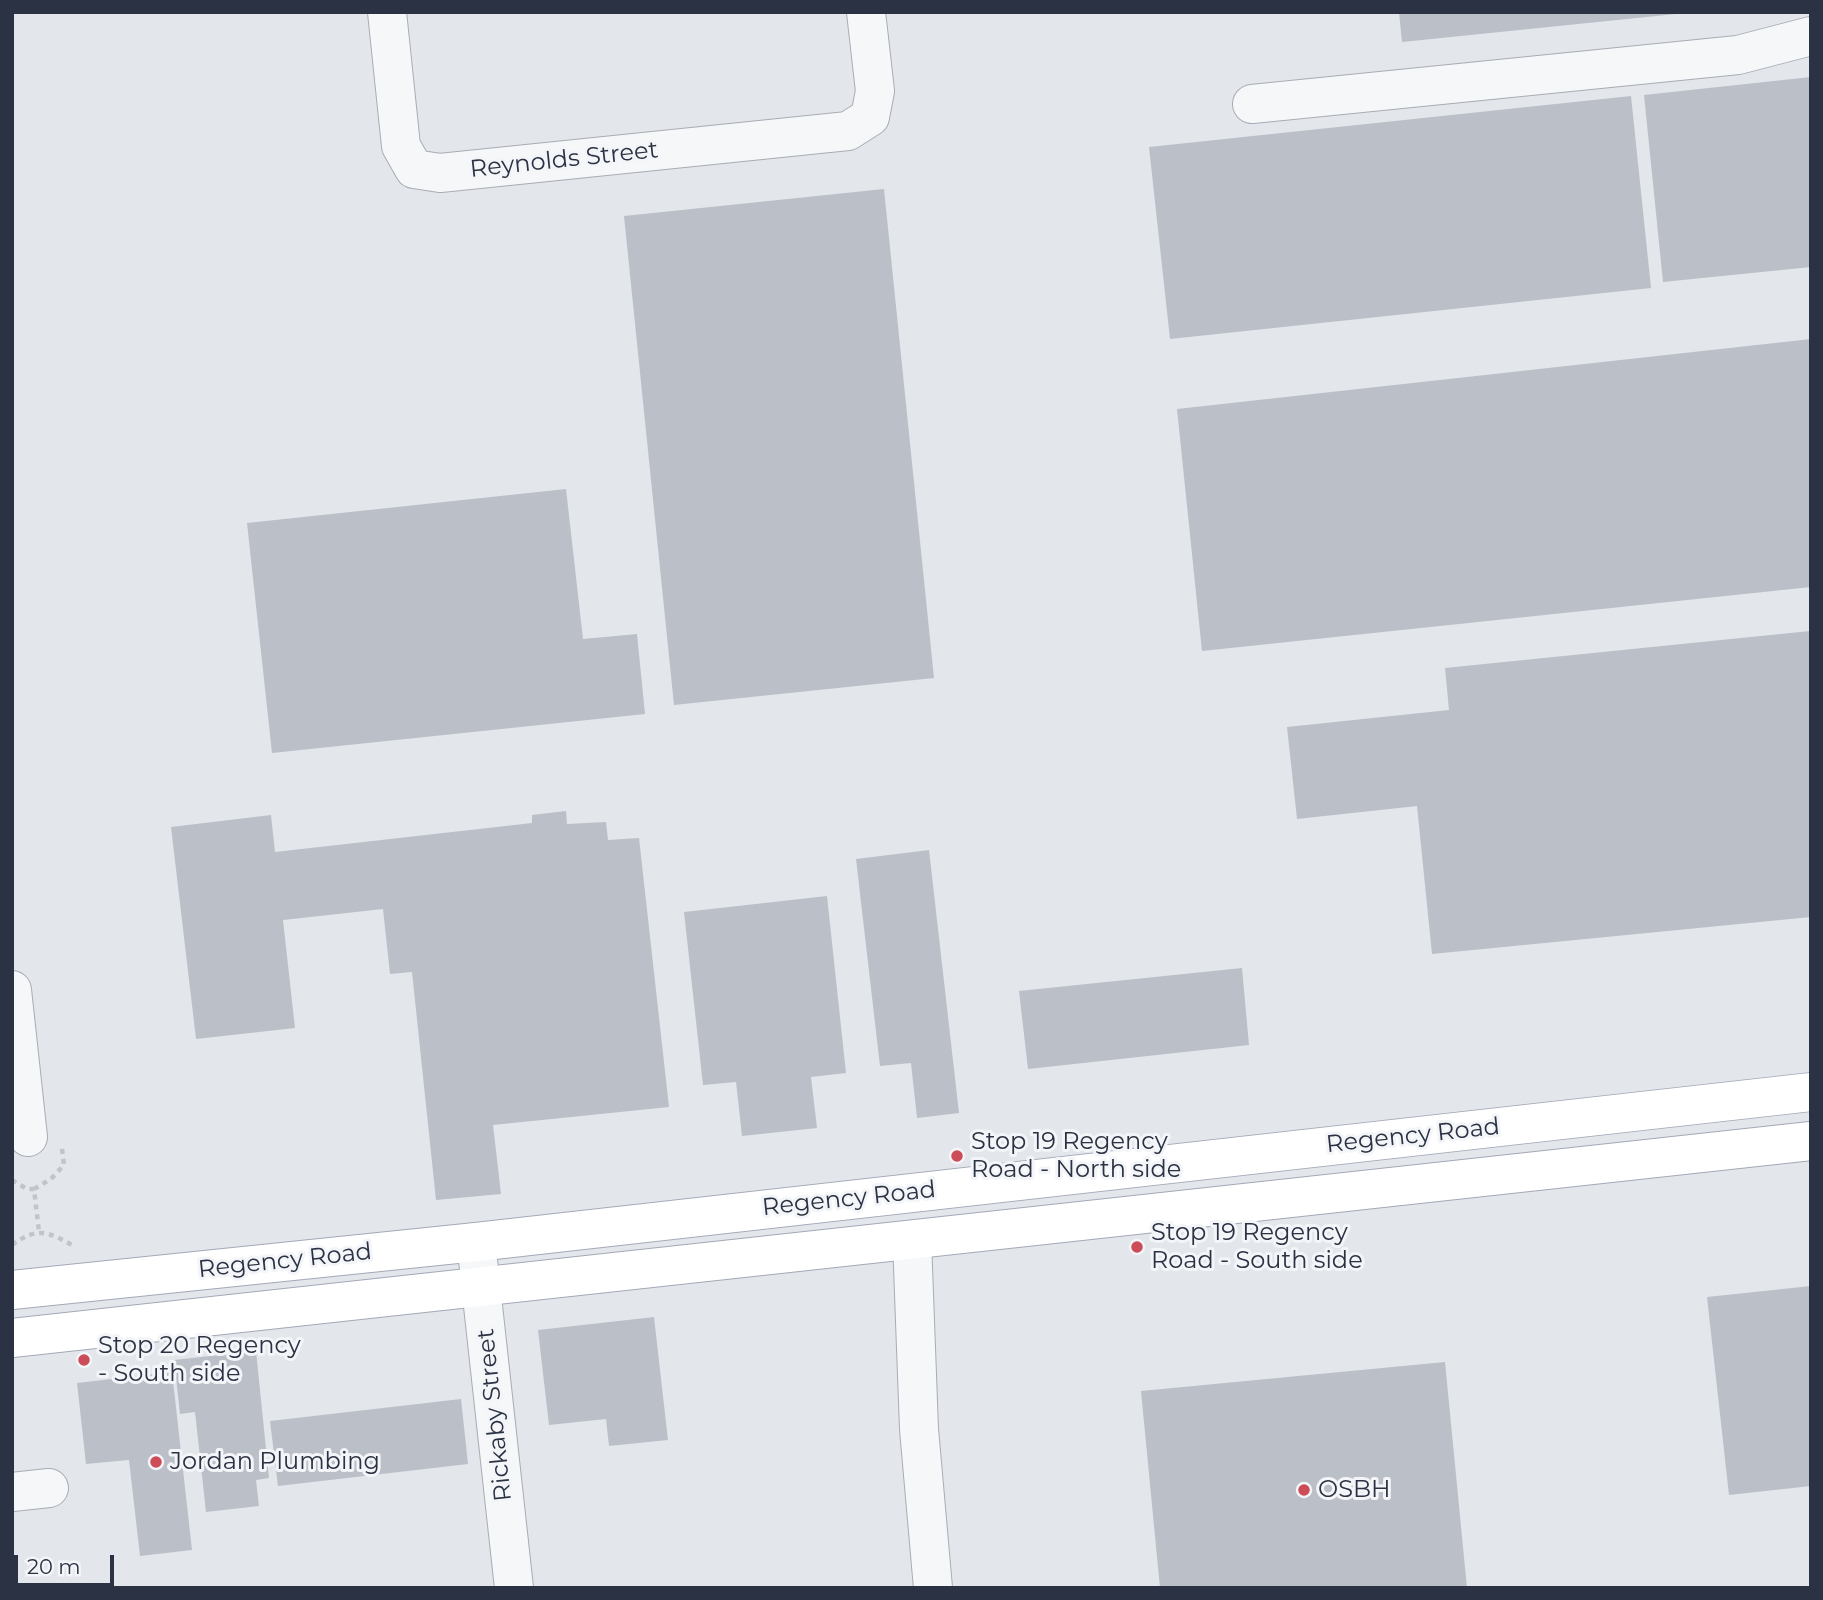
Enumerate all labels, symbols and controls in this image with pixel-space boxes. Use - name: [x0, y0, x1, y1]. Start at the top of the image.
- street label: Reynolds Street: [468, 136, 660, 184]
- street label: Regency Road: [1325, 1113, 1501, 1159]
- place label: Stop 19 Regency Road - North side: [971, 1128, 1181, 1184]
- marker: Stop 19 Regency Road - North side: [949, 1148, 965, 1164]
- street label: Regency Road: [761, 1176, 937, 1222]
- place label: Stop 19 Regency Road - South side: [1151, 1219, 1363, 1275]
- street label: Regency Road: [197, 1238, 373, 1284]
- marker: Stop 19 Regency Road - South side: [1129, 1239, 1145, 1255]
- street label: Rickaby Street: [472, 1327, 518, 1503]
- place label: Stop 20 Regency - South side: [98, 1332, 301, 1388]
- marker: Stop 20 Regency - South side: [76, 1352, 92, 1368]
- place label: Jordan Plumbing: [170, 1448, 380, 1476]
- marker: Jordan Plumbing: [148, 1454, 164, 1470]
- place label: OSBH: [1318, 1476, 1391, 1504]
- marker: OSBH: [1296, 1482, 1312, 1498]
- scale bar: [18, 1540, 117, 1584]
- text: 20 m: [27, 1554, 81, 1579]

